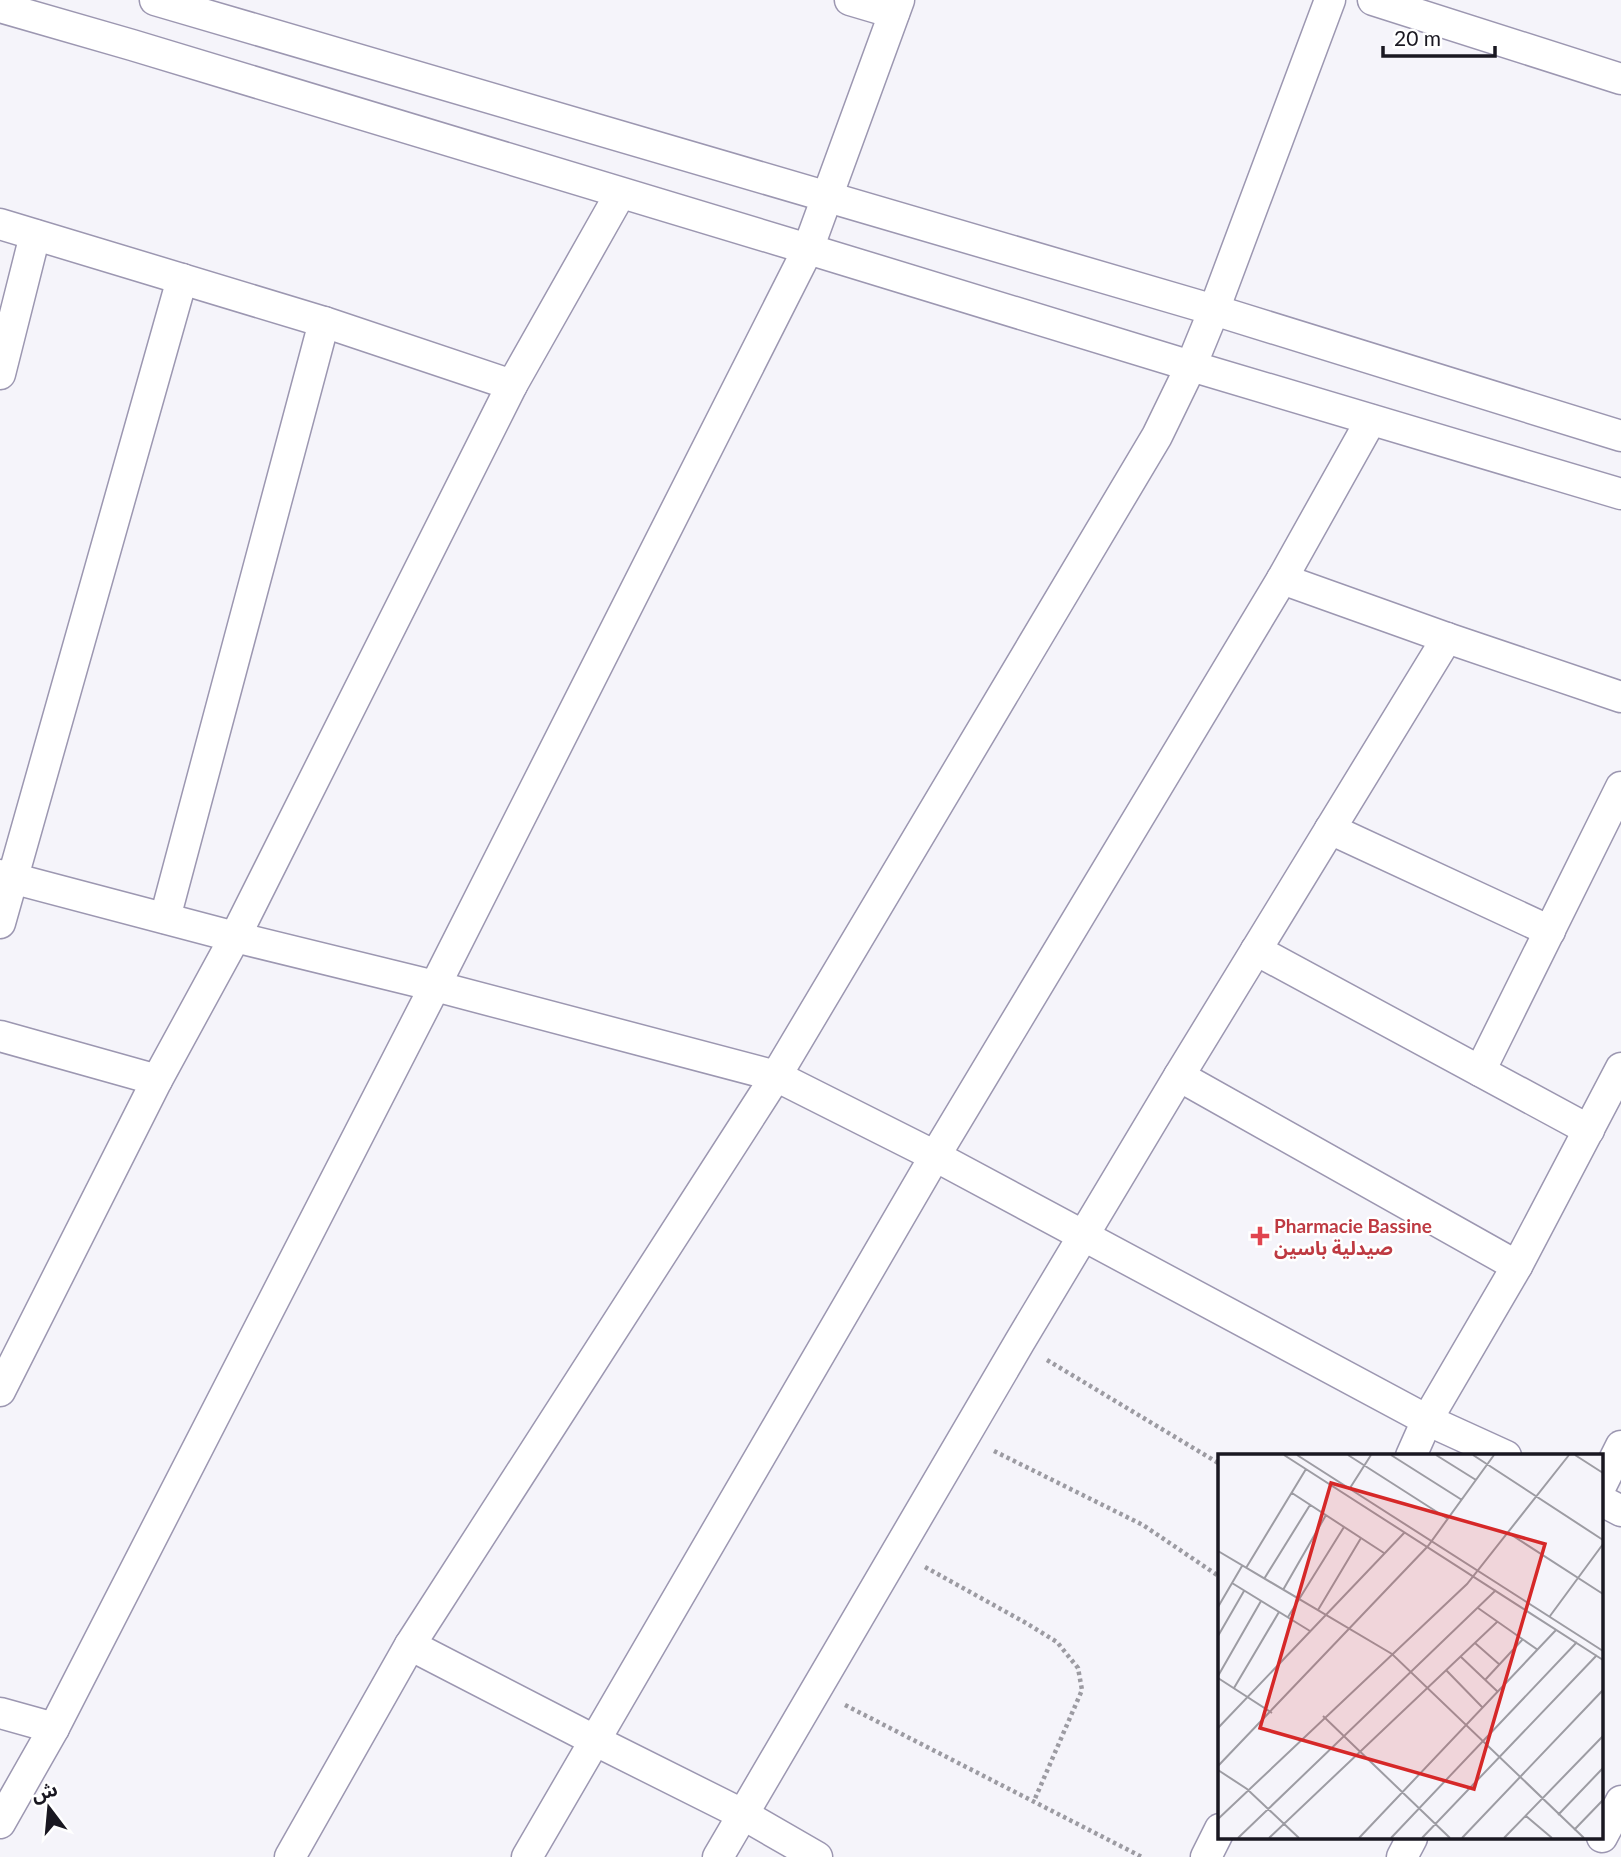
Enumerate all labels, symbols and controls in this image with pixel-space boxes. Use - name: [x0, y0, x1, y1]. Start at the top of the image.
- scale bar: [1383, 14, 1495, 58]
- text: 20 m: [1394, 25, 1441, 50]
- place label: Pharmacie Bassine صيدلية باسين: [1274, 1214, 1432, 1259]
- marker: Pharmacie Bassine صيدلية باسين: [1252, 1228, 1268, 1244]
- inset map: [1218, 1454, 1604, 1840]
- north arrow: [14, 1773, 84, 1843]
- text: ش: [28, 1777, 60, 1806]

